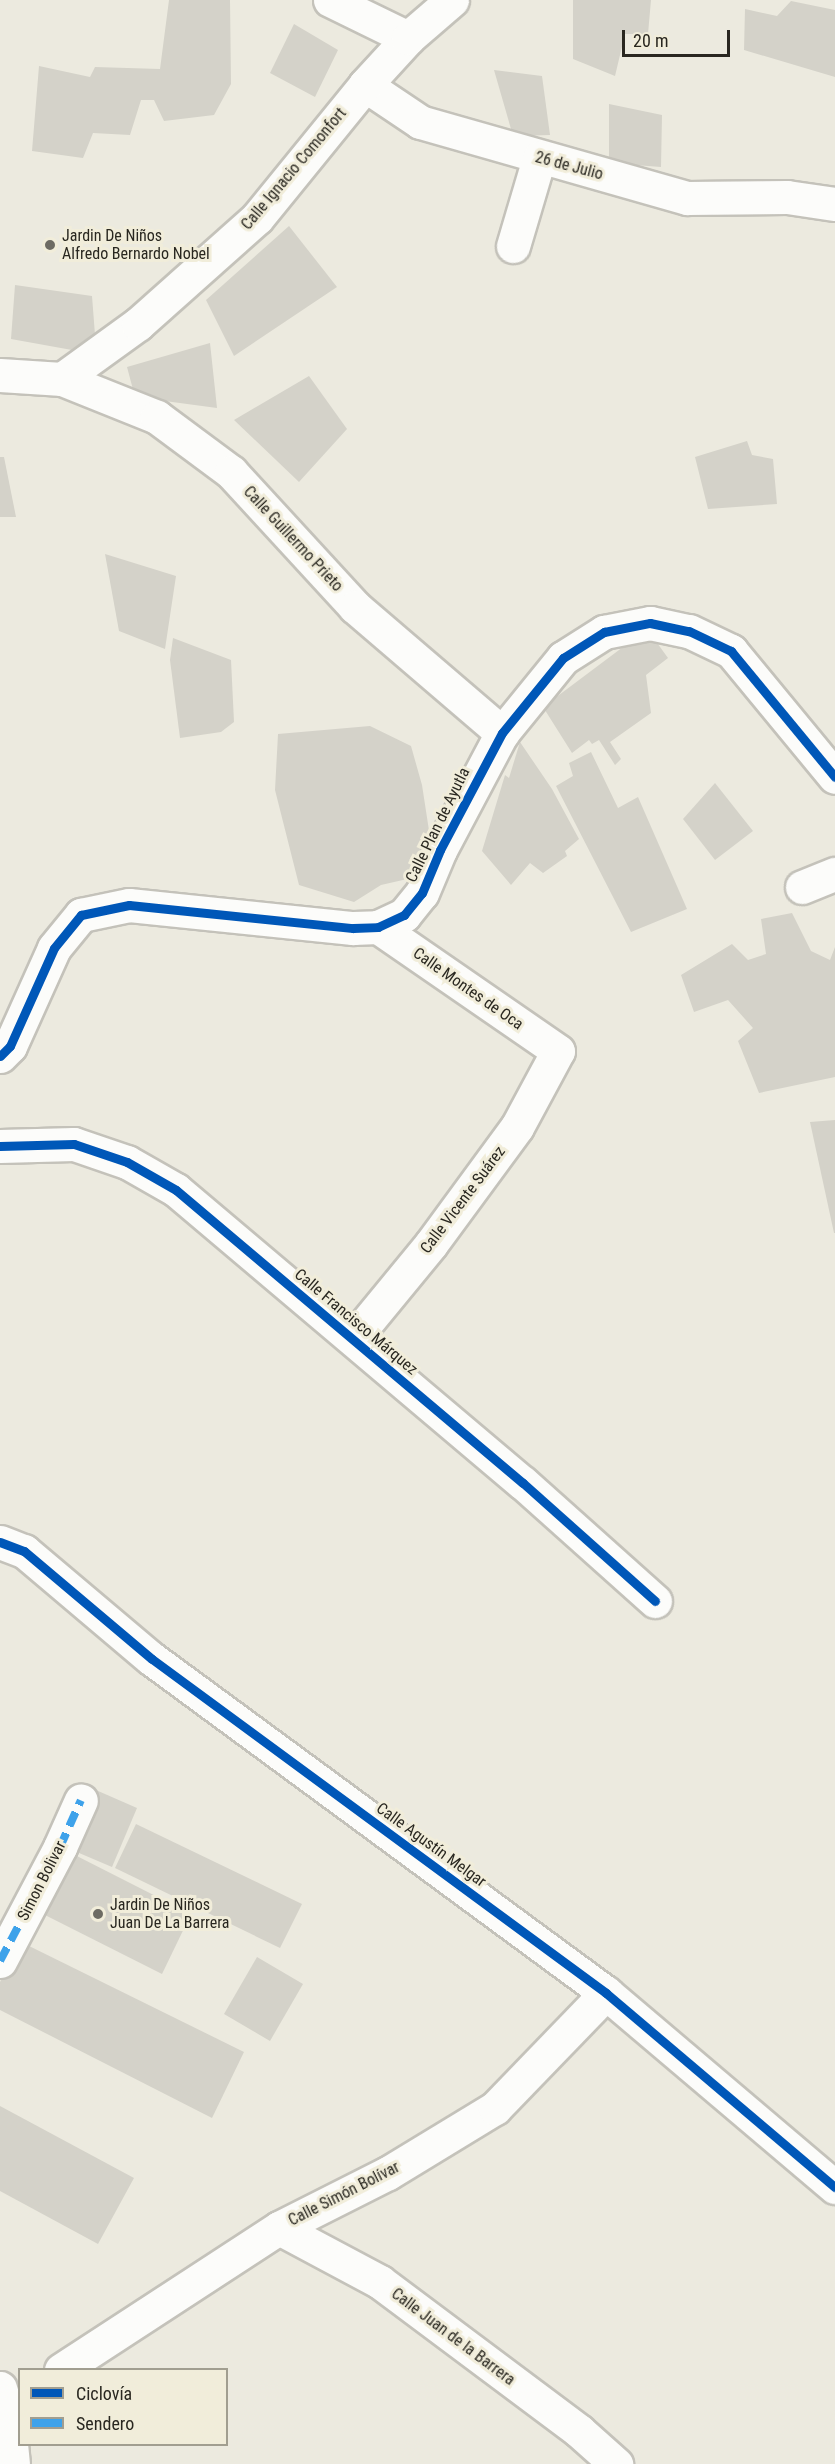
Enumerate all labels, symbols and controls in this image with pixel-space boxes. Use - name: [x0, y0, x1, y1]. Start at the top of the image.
- scale bar: [625, 18, 733, 56]
- text: 20 m: [633, 30, 668, 51]
- street label: Calle Ignacio Comonfort: [237, 104, 351, 234]
- street label: 26 de Julio: [533, 148, 605, 184]
- place label: Jardin De Niños Alfredo Bernardo Nobel: [62, 226, 210, 264]
- marker: Jardin De Niños Alfredo Bernardo Nobel: [43, 238, 57, 252]
- street label: Calle Guillermo Prieto: [239, 482, 347, 596]
- street label: Calle Plan de Ayutla: [402, 764, 474, 886]
- street label: Calle Montes de Oca: [409, 944, 527, 1034]
- street label: Calle Vicente Suárez: [416, 1143, 510, 1257]
- street label: Calle Francisco Márquez: [290, 1265, 422, 1379]
- street label: Calle Agustín Melgar: [372, 1799, 490, 1891]
- street label: Simon Bolivar: [14, 1838, 70, 1924]
- place label: Jardin De Niños Juan De La Barrera: [110, 1895, 230, 1933]
- marker: Jardin De Niños Juan De La Barrera: [91, 1907, 105, 1921]
- street label: Calle Simón Bolívar: [285, 2158, 403, 2230]
- street label: Calle Juan de la Barrera: [387, 2284, 519, 2390]
- legend: [18, 2368, 228, 2446]
- text: Ciclovía: [76, 2383, 132, 2404]
- text: Sendero: [76, 2413, 134, 2434]

